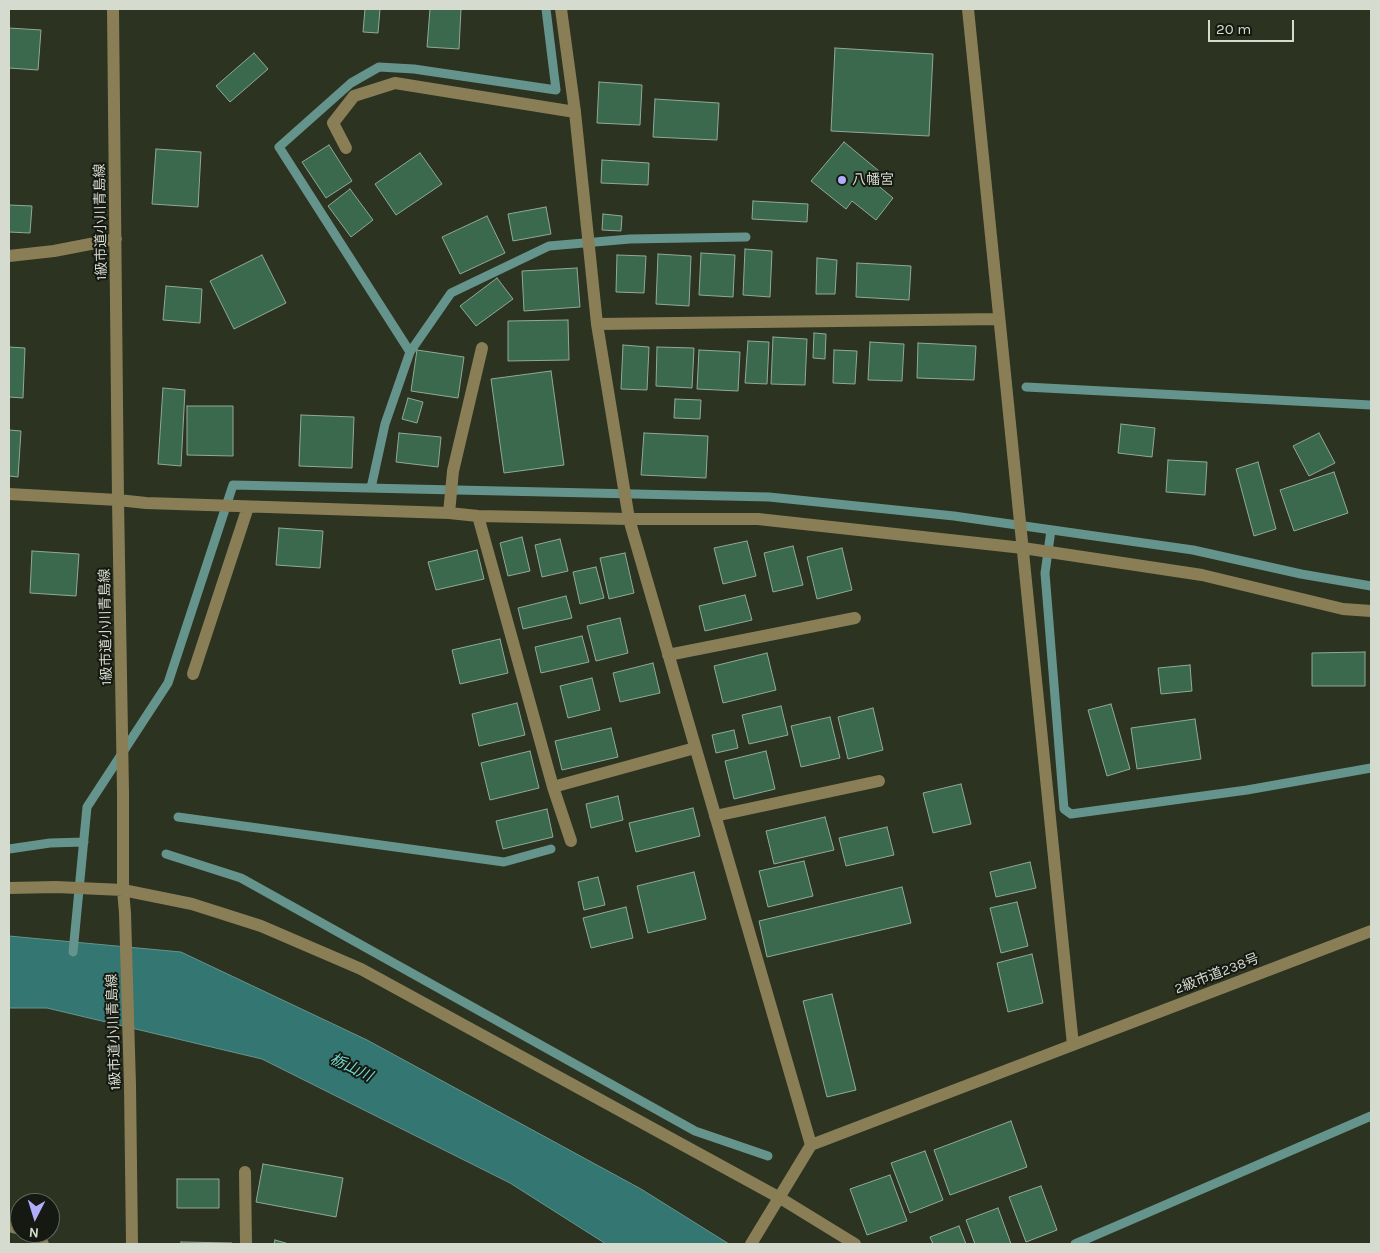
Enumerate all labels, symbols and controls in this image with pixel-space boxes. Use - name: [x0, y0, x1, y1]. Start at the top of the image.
- scale bar: [1210, 10, 1296, 42]
- text: 20 m: [1216, 20, 1251, 38]
- street label: 1級市道小川青島線: [92, 164, 110, 280]
- place label: 八幡宮: [852, 172, 894, 188]
- marker: 八幡宮: [836, 174, 848, 186]
- street label: 1級市道小川青島線: [97, 569, 115, 685]
- street label: 2級市道238号: [1172, 950, 1262, 998]
- street label: 1級市道小川青島線: [104, 973, 124, 1091]
- water label: 栃山川: [327, 1050, 375, 1086]
- north arrow: [10, 1193, 60, 1243]
- text: N: [28, 1224, 39, 1241]

